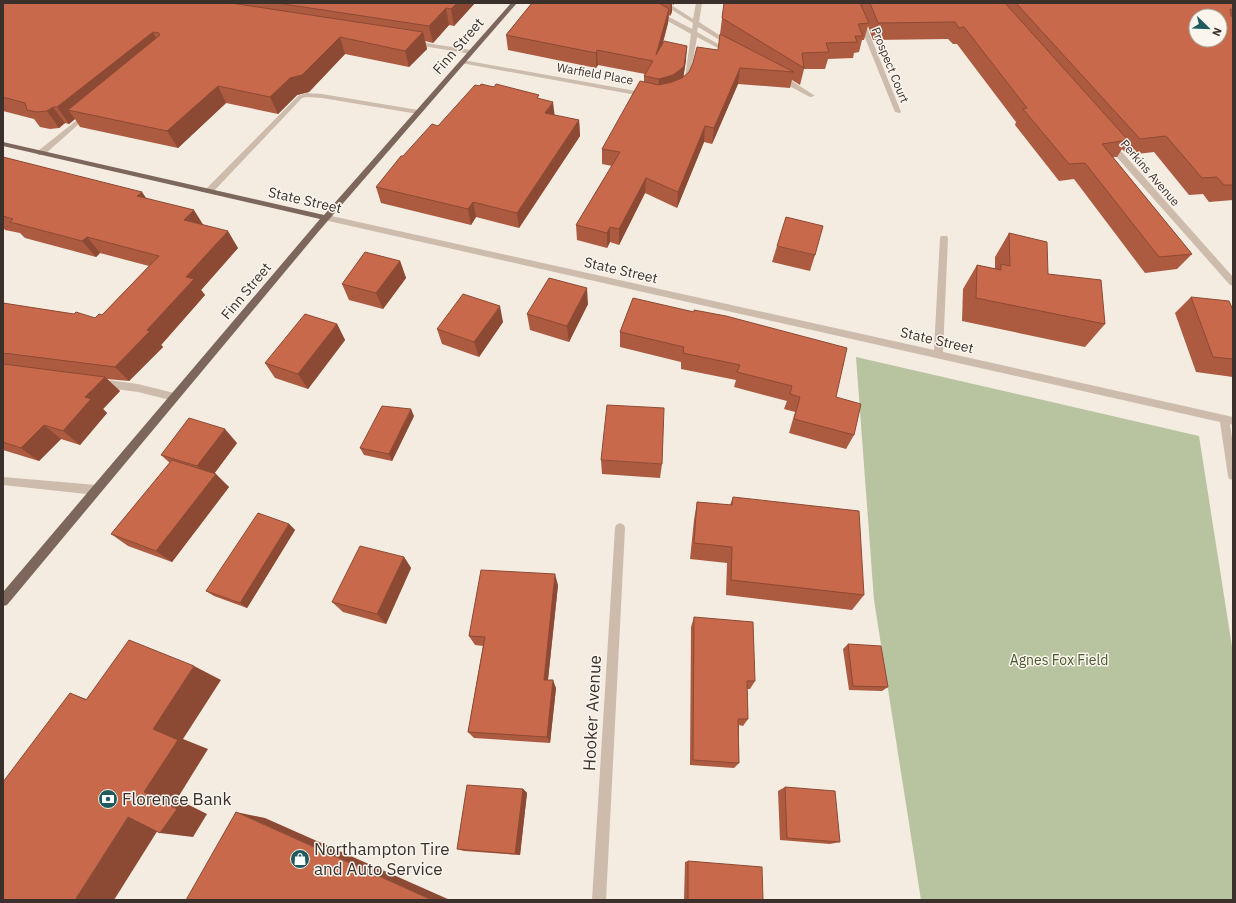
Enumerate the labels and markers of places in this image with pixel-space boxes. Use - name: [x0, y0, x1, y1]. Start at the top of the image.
- bank icon: Florence Bank: [97, 788, 119, 810]
- place label: Florence Bank: [122, 788, 231, 810]
- place label: Northampton Tire and Auto Service: [314, 838, 450, 880]
- shop icon: Northampton Tire and Auto Service: [289, 848, 311, 870]

